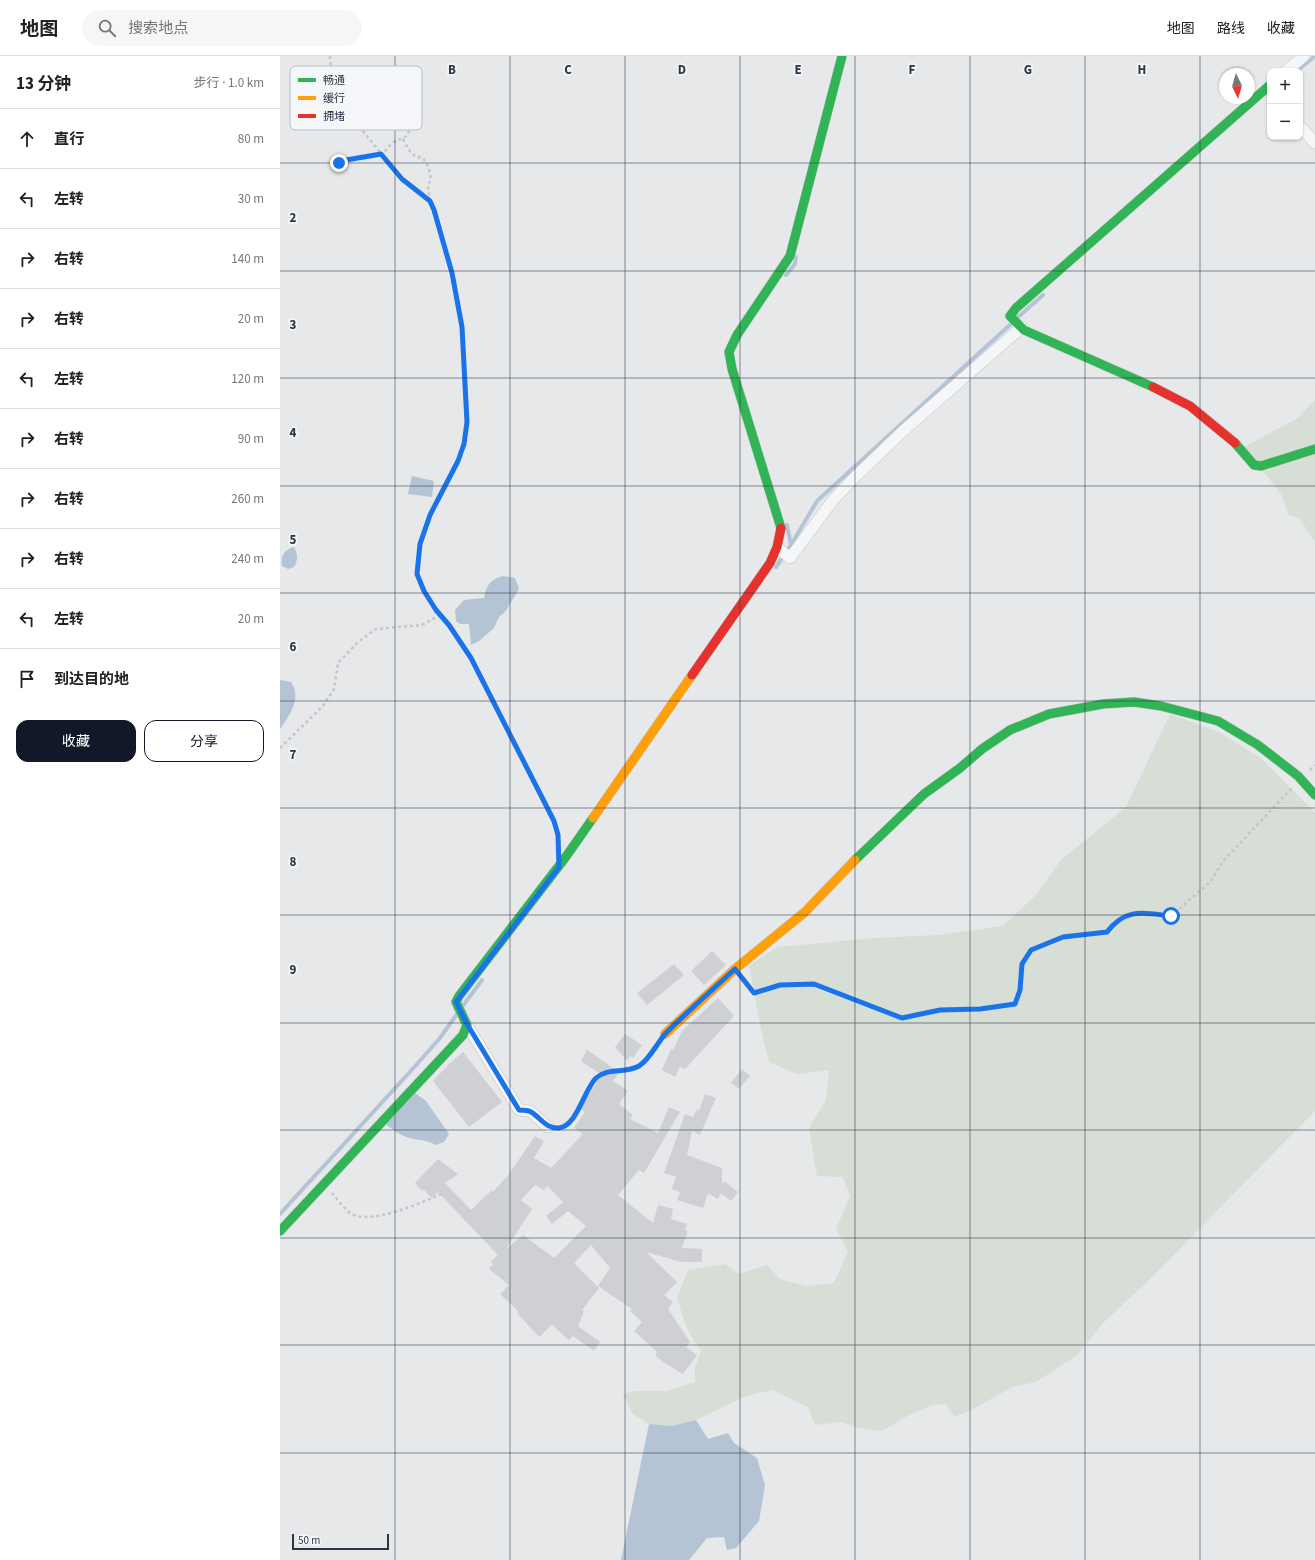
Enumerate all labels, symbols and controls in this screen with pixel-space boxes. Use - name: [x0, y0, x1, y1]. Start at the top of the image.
- search box: [82, 10, 362, 46]
- text: 地图: [20, 16, 58, 43]
- icon: search: [96, 17, 118, 39]
- text: 搜索地点: [128, 18, 188, 39]
- text: 地图: [1167, 19, 1195, 39]
- text: 路线: [1217, 19, 1245, 39]
- text: 收藏: [1267, 19, 1295, 39]
- text: B: [448, 61, 456, 79]
- text: C: [564, 61, 572, 79]
- text: D: [678, 61, 686, 79]
- text: E: [794, 61, 802, 79]
- text: F: [909, 61, 916, 79]
- text: G: [1024, 61, 1032, 79]
- text: H: [1138, 61, 1146, 79]
- legend: [290, 66, 422, 130]
- north arrow: [1219, 68, 1255, 104]
- map controls: [1267, 68, 1303, 140]
- button: +: [1267, 68, 1303, 104]
- text: 13 分钟: [16, 72, 71, 96]
- text: 畅通: [323, 73, 345, 88]
- text: 步行 · 1.0 km: [194, 74, 264, 92]
- text: 缓行: [323, 91, 345, 106]
- button: −: [1267, 104, 1303, 140]
- text: 拥堵: [323, 109, 345, 124]
- icon: ahead: [16, 128, 38, 150]
- text: 直行: [54, 129, 84, 150]
- text: 80 m: [238, 130, 264, 148]
- route end: [330, 154, 348, 172]
- icon: left: [16, 188, 38, 210]
- text: 左转: [54, 189, 84, 210]
- text: 30 m: [238, 190, 264, 208]
- text: 2: [290, 209, 297, 227]
- icon: right: [16, 248, 38, 270]
- text: 右转: [54, 249, 84, 270]
- text: 140 m: [231, 250, 264, 268]
- icon: right: [16, 308, 38, 330]
- text: 右转: [54, 309, 84, 330]
- text: 20 m: [238, 310, 264, 328]
- text: 3: [290, 316, 297, 334]
- icon: left: [16, 368, 38, 390]
- text: 左转: [54, 369, 84, 390]
- text: 120 m: [231, 370, 264, 388]
- text: 4: [290, 424, 297, 442]
- icon: right: [16, 428, 38, 450]
- text: 右转: [54, 429, 84, 450]
- text: 90 m: [238, 430, 264, 448]
- icon: right: [16, 488, 38, 510]
- text: 右转: [54, 489, 84, 510]
- text: 260 m: [231, 490, 264, 508]
- text: 5: [290, 531, 297, 549]
- icon: right: [16, 548, 38, 570]
- text: 右转: [54, 549, 84, 570]
- text: 240 m: [231, 550, 264, 568]
- icon: left: [16, 608, 38, 630]
- text: 左转: [54, 609, 84, 630]
- text: 20 m: [238, 610, 264, 628]
- text: 6: [290, 638, 297, 656]
- icon: arrive: [16, 668, 38, 690]
- text: 到达目的地: [54, 669, 129, 690]
- button: 收藏: [16, 720, 136, 762]
- button: 分享: [144, 720, 264, 762]
- text: 7: [290, 746, 297, 764]
- text: 8: [290, 853, 297, 871]
- route start: [1162, 907, 1180, 925]
- text: 9: [290, 961, 297, 979]
- scale bar: [292, 1532, 389, 1551]
- text: 50 m: [298, 1533, 320, 1548]

